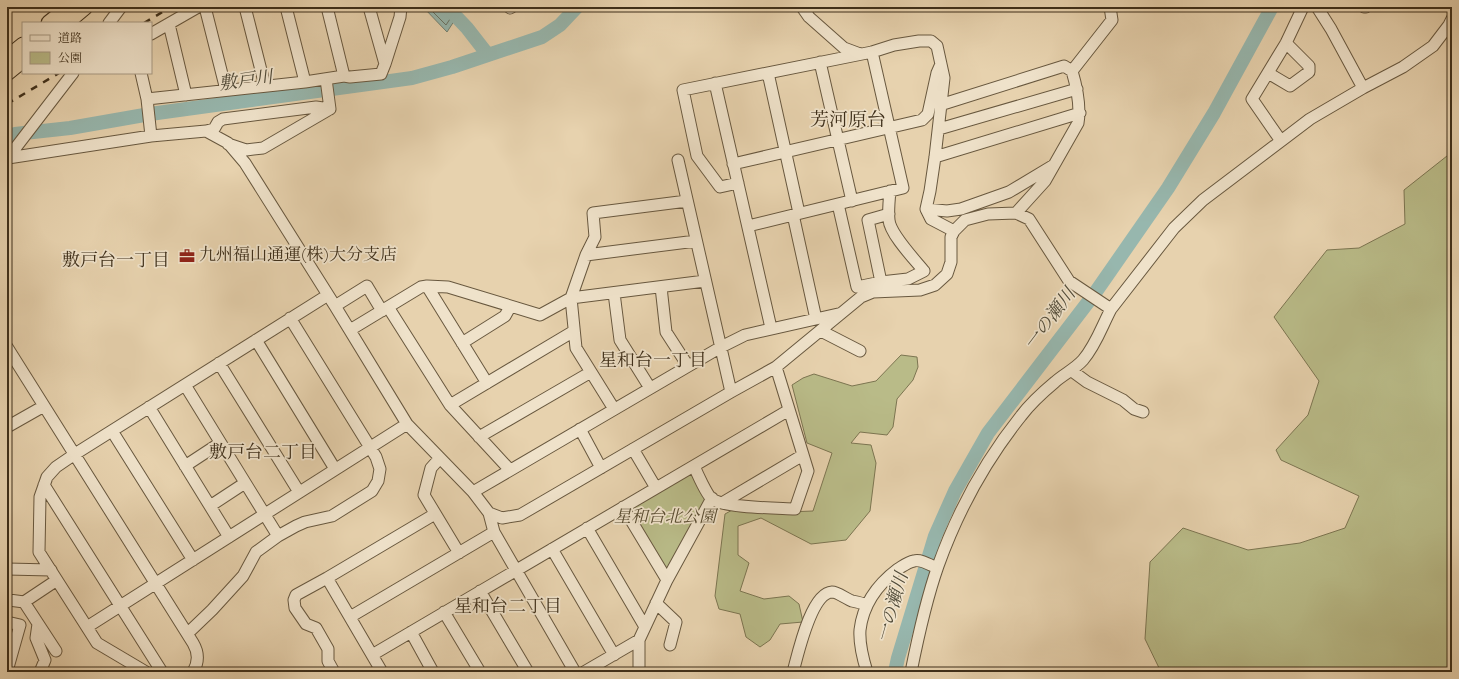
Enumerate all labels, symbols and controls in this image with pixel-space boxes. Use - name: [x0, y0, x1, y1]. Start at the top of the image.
- legend: [22, 22, 152, 74]
- text: 道路: [58, 30, 82, 48]
- text: 公園: [58, 50, 82, 68]
- water label: 敷戸川: [217, 65, 277, 99]
- district label: 芳河原台: [810, 108, 886, 135]
- place label: 九州福山通運(株)大分支店: [199, 244, 397, 268]
- office icon: 九州福山通運(株)大分支店: [178, 247, 196, 265]
- district label: 敷戸台一丁目: [62, 249, 170, 275]
- water label: 一の瀬川: [1019, 282, 1084, 357]
- district label: 星和台一丁目: [599, 349, 707, 375]
- district label: 敷戸台二丁目: [209, 441, 317, 467]
- park label: 星和台北公園: [614, 506, 719, 530]
- water label: 一の瀬川: [872, 568, 917, 646]
- district label: 星和台二丁目: [454, 595, 562, 621]

